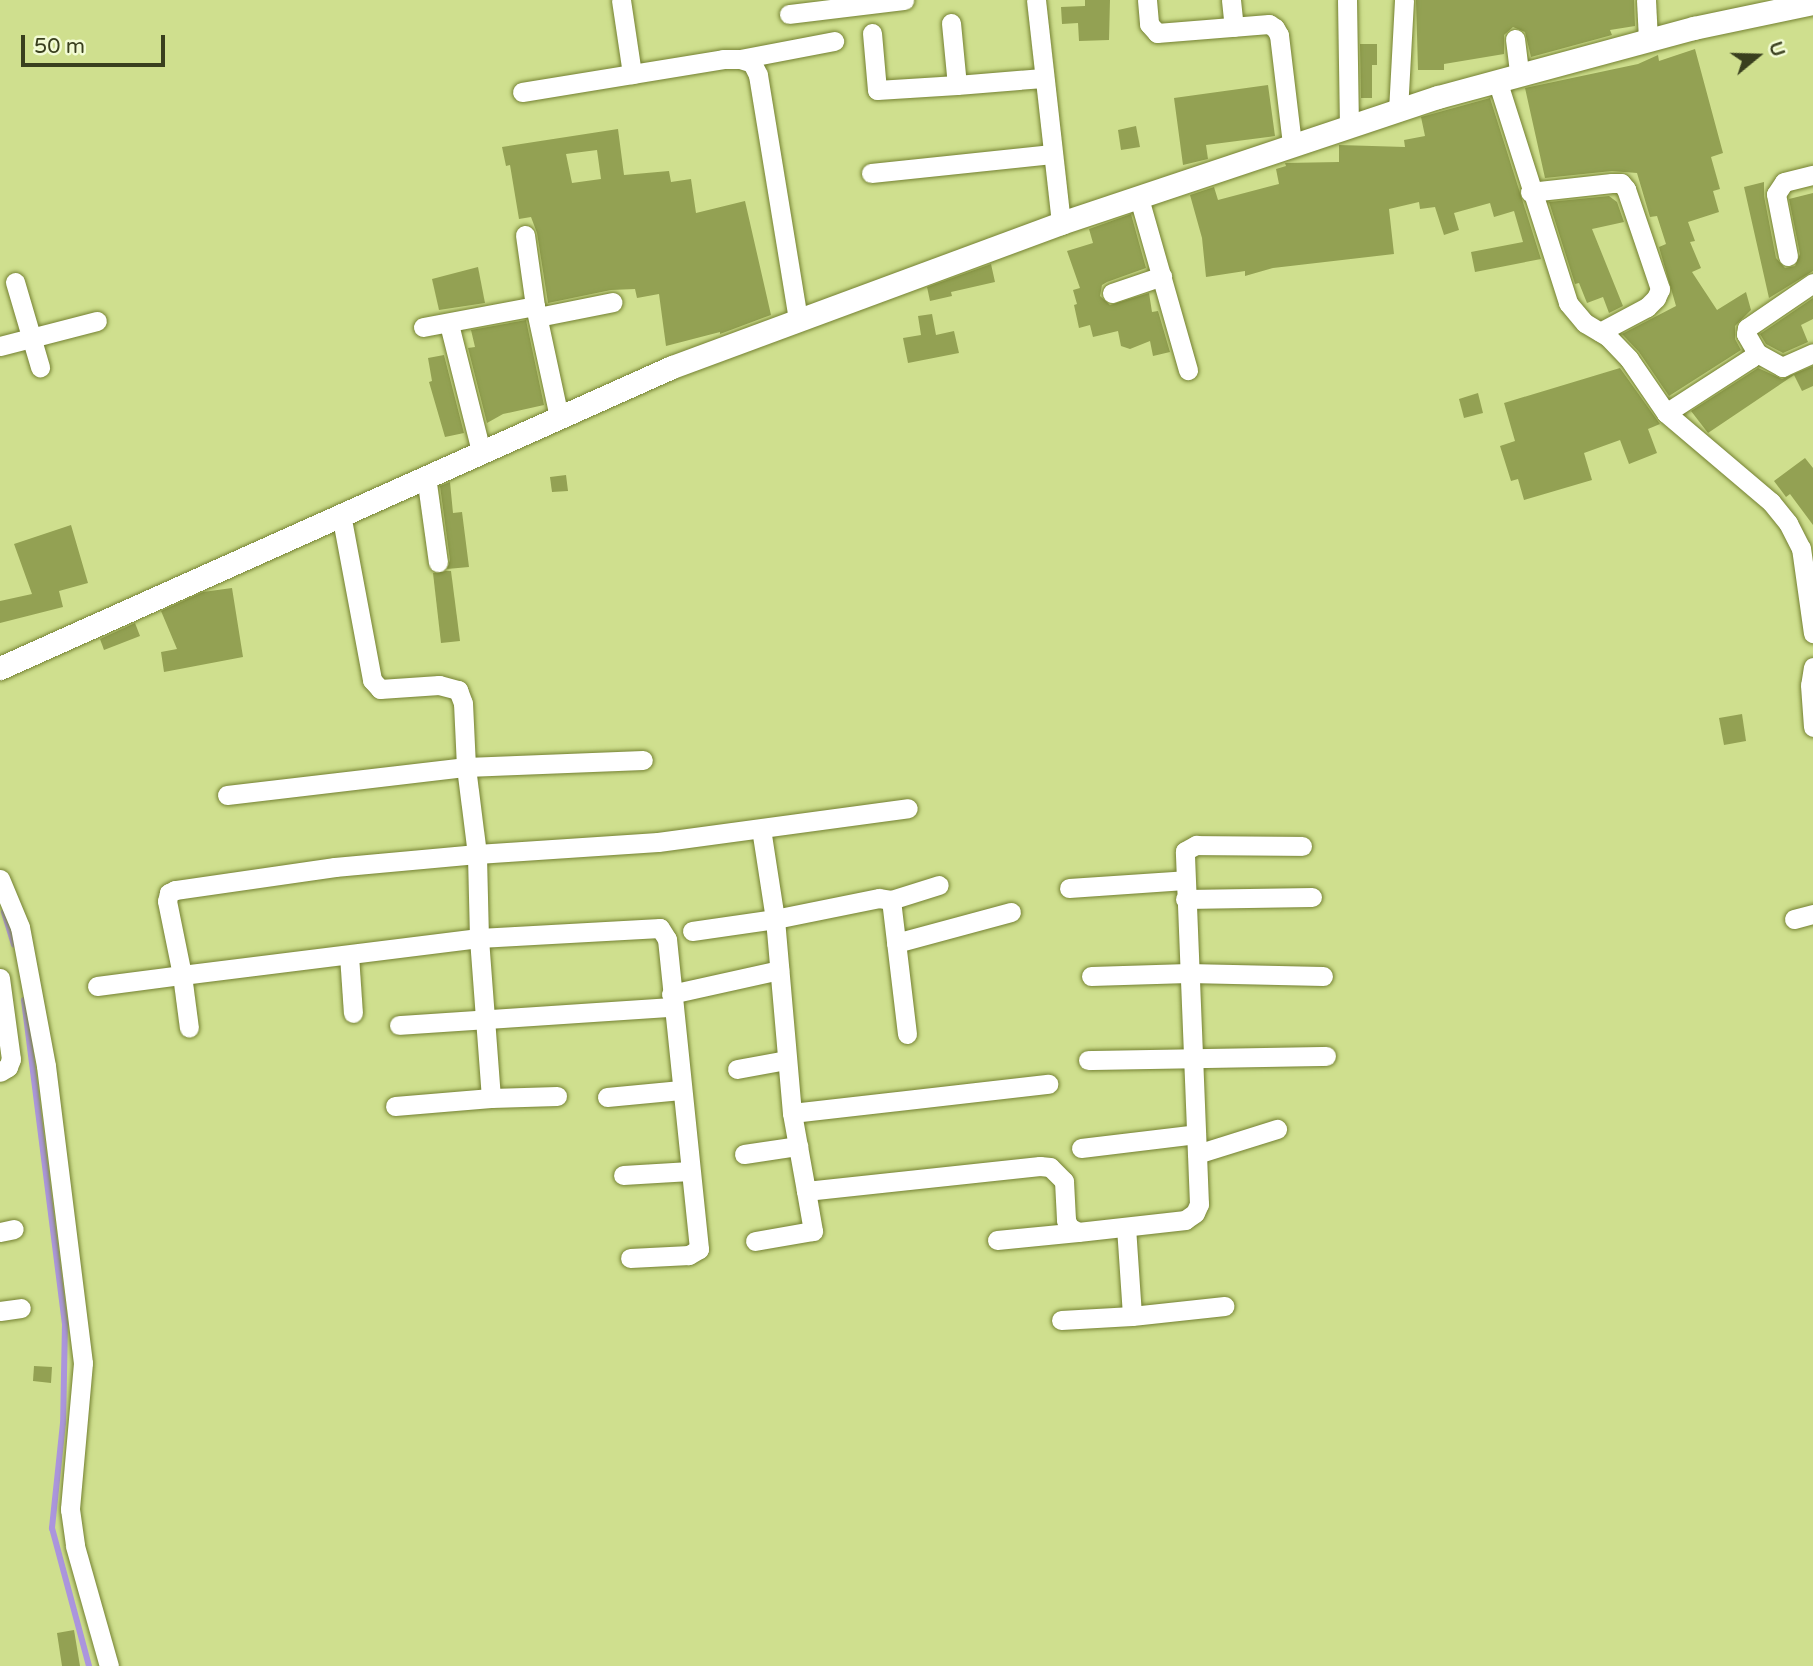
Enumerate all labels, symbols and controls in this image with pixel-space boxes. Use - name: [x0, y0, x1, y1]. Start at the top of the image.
- scale bar: [24, 21, 168, 65]
- north arrow: [1722, 21, 1792, 91]
- text: 50 m: [34, 34, 85, 59]
- text: U: [1764, 39, 1790, 60]

